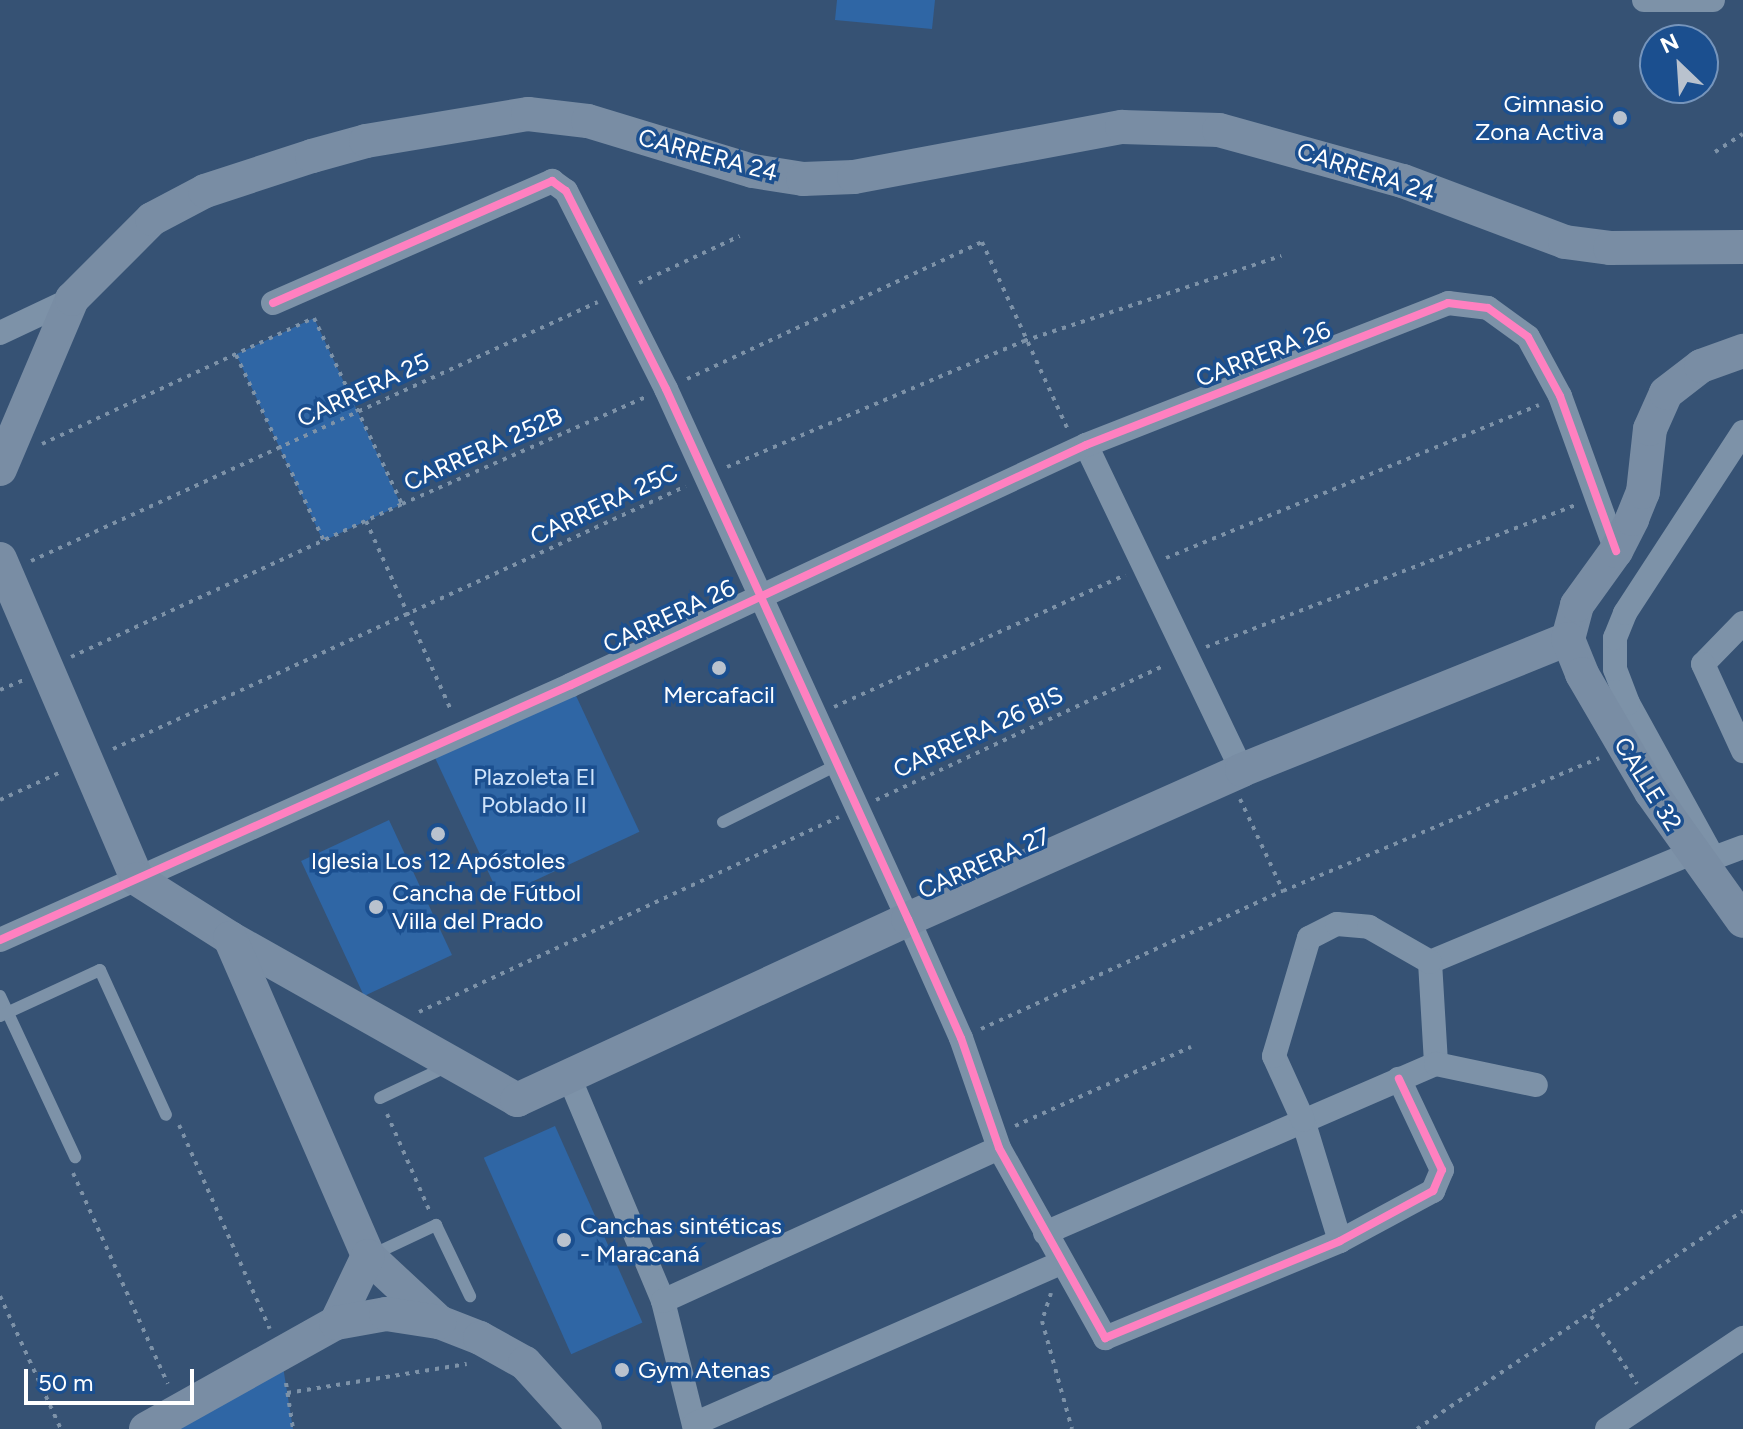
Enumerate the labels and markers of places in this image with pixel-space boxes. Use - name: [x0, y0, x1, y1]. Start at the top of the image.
- place label: Gimnasio Zona Activa: [1475, 90, 1604, 146]
- marker: Gimnasio Zona Activa: [1611, 109, 1629, 127]
- marker: Mercafacil: [710, 659, 728, 677]
- place label: Mercafacil: [663, 681, 775, 709]
- marker: Iglesia Los 12 Apóstoles: [429, 825, 447, 843]
- place label: Iglesia Los 12 Apóstoles: [311, 847, 565, 875]
- place label: Cancha de Fútbol Villa del Prado: [392, 879, 581, 935]
- marker: Cancha de Fútbol Villa del Prado: [367, 898, 385, 916]
- place label: Canchas sintéticas - Maracaná: [580, 1212, 782, 1268]
- marker: Canchas sintéticas - Maracaná: [555, 1231, 573, 1249]
- place label: Gym Atenas: [638, 1356, 770, 1384]
- marker: Gym Atenas: [613, 1361, 631, 1379]

